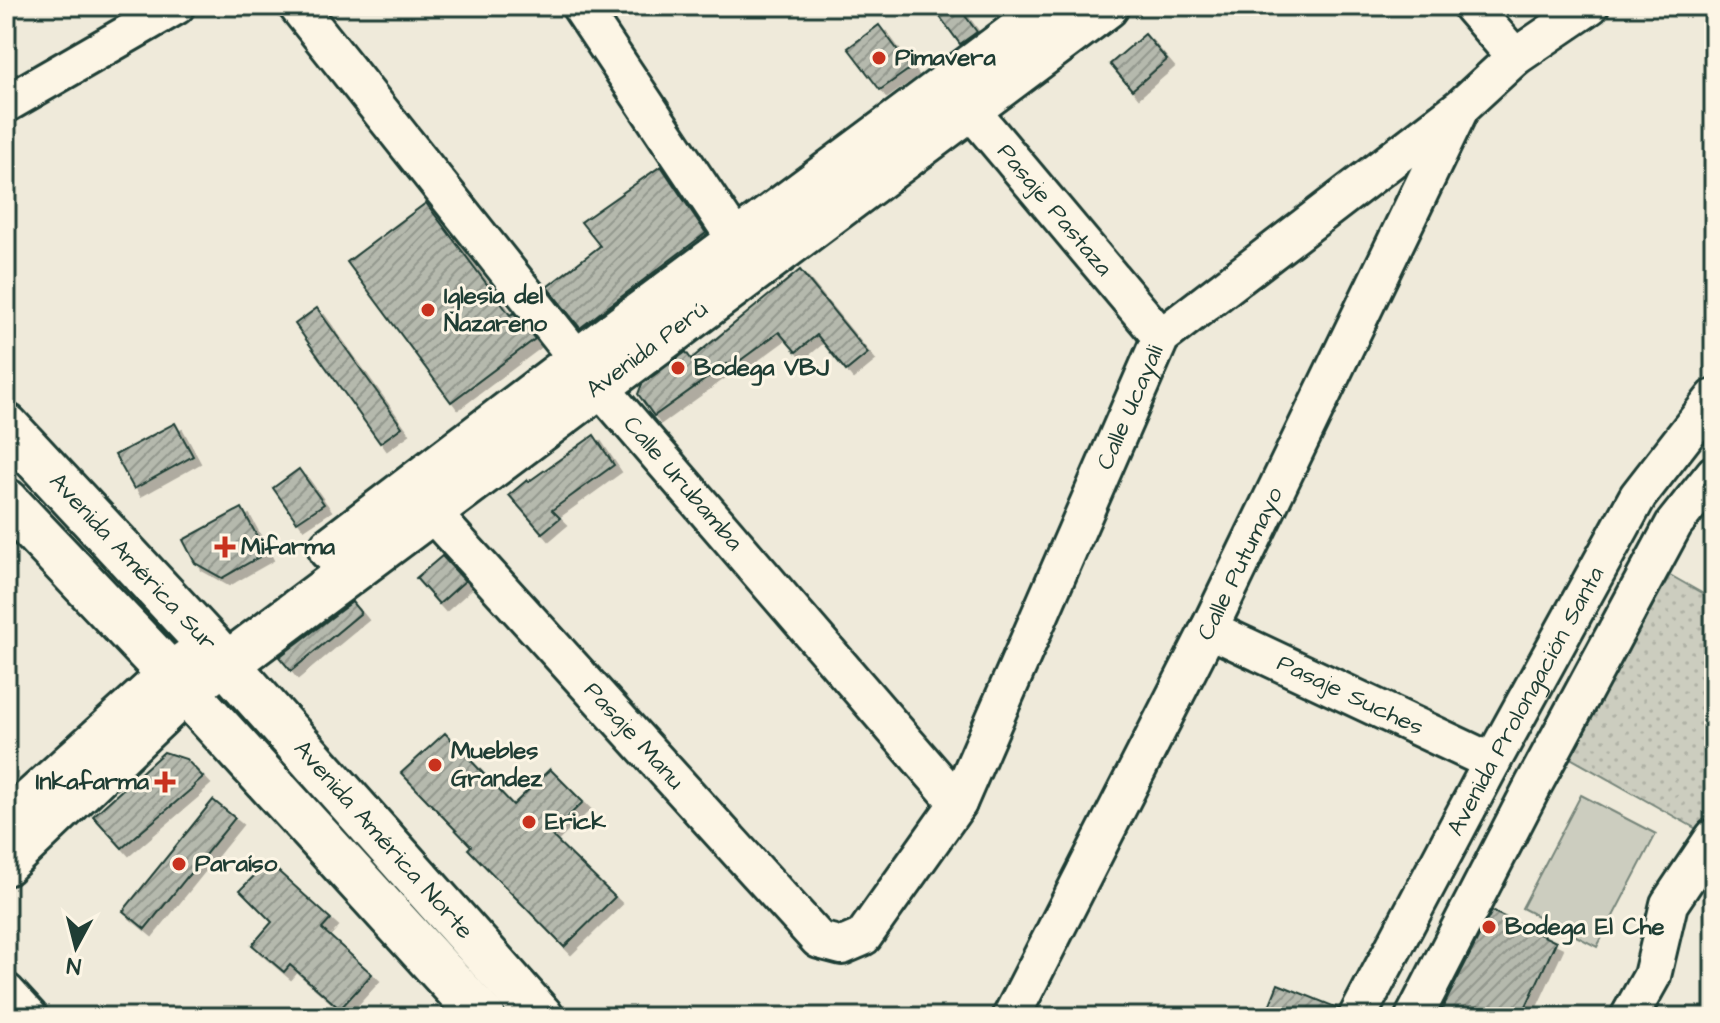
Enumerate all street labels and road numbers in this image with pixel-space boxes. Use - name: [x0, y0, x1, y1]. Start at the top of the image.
- street label: Pasaje Pastaza: [989, 136, 1120, 284]
- street label: Avenida Perú: [579, 293, 715, 407]
- street label: Calle Ucayali: [1088, 339, 1173, 475]
- street label: Calle Urubamba: [615, 409, 751, 558]
- street label: Avenida América Sur: [41, 466, 224, 659]
- street label: Calle Putumayo: [1189, 481, 1292, 646]
- street label: Avenida Prolongación Santa: [1439, 561, 1613, 842]
- street label: Pasaje Suches: [1271, 646, 1429, 744]
- street label: Pasaje Manu: [576, 674, 692, 797]
- street label: Avenida América Norte: [285, 733, 481, 947]

